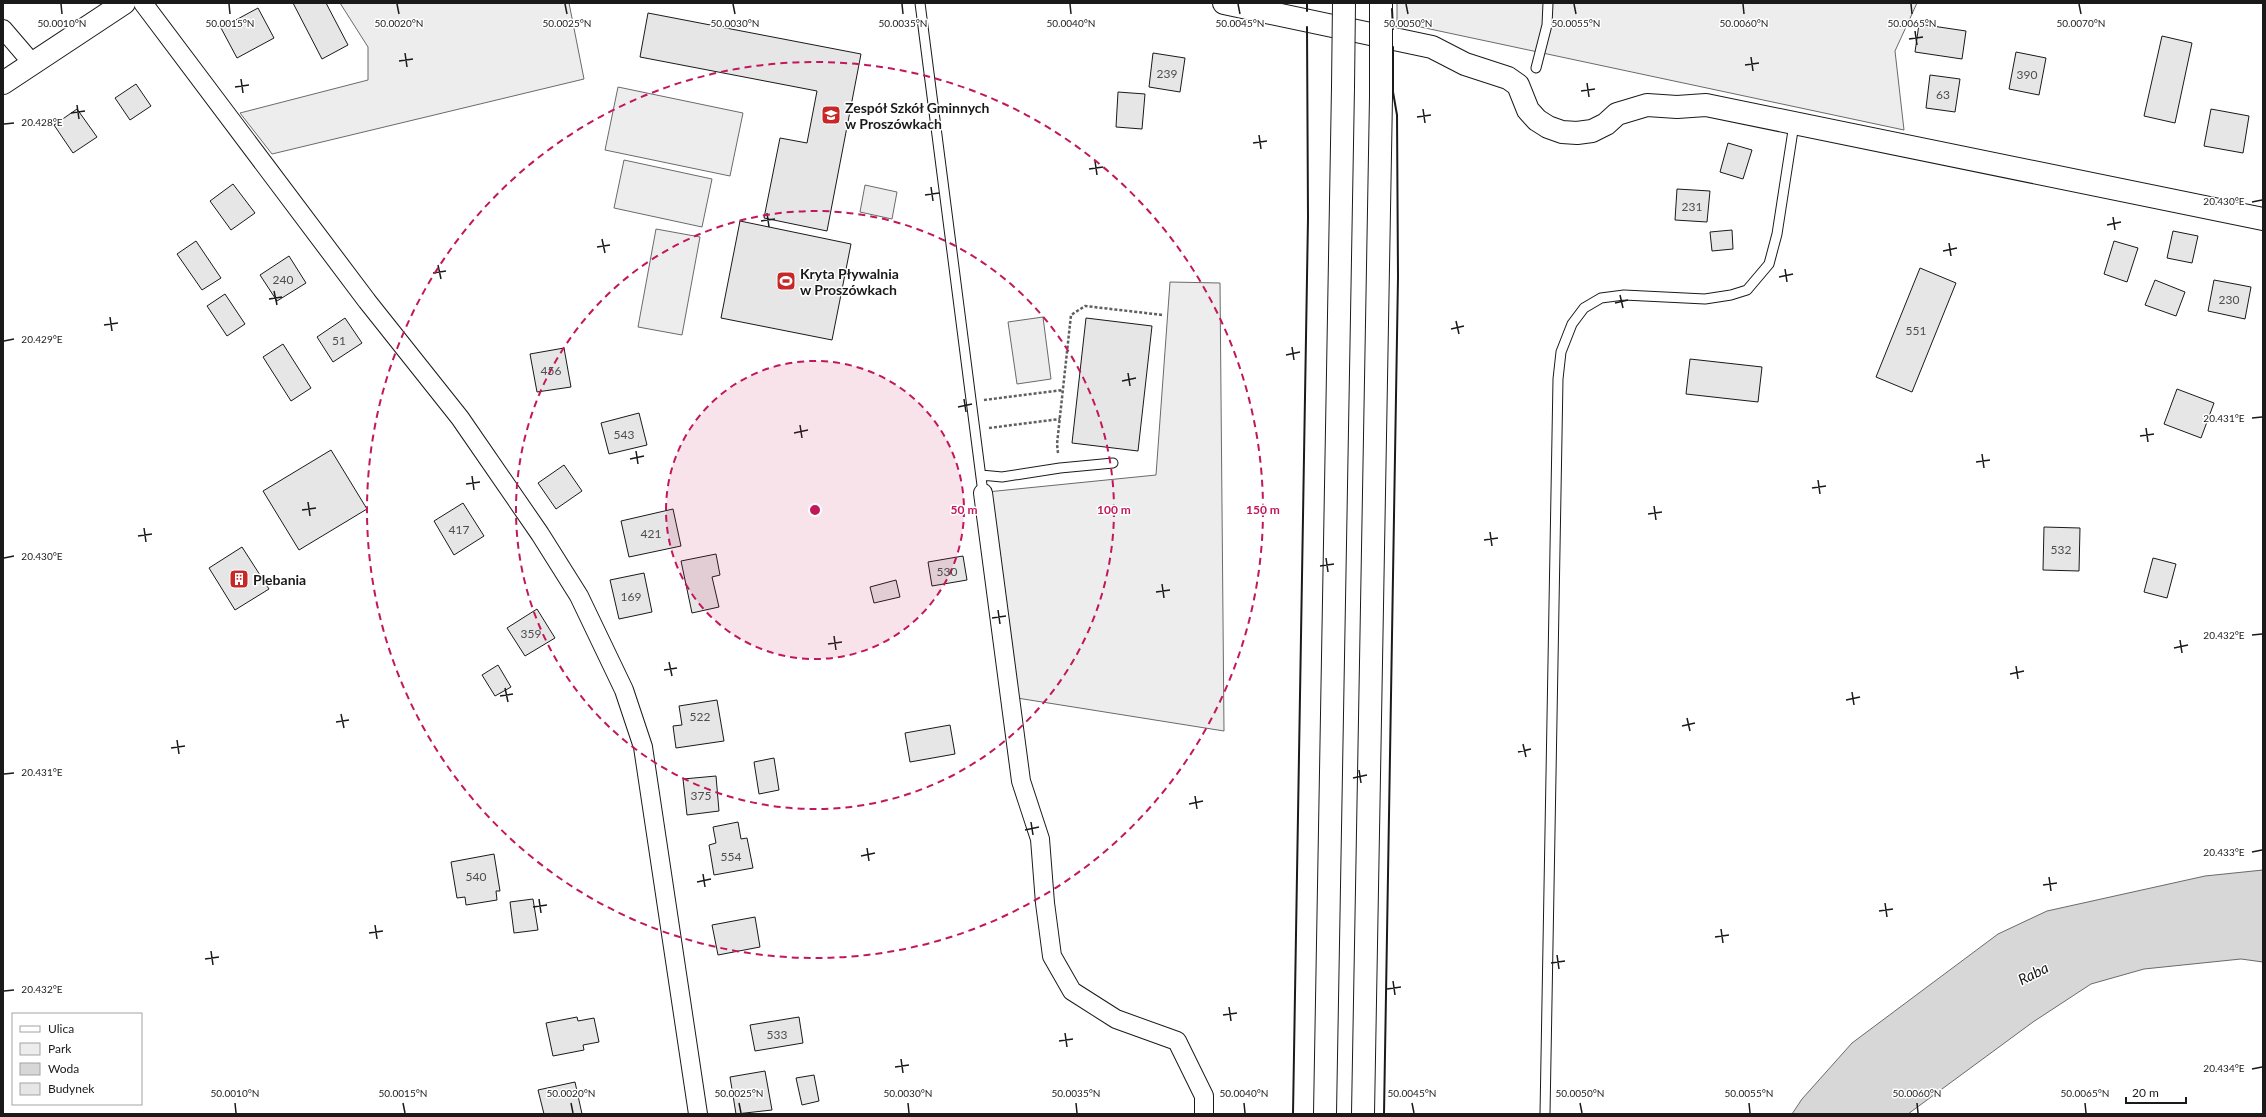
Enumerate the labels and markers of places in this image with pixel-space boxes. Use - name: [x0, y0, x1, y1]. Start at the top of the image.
- place label: Zespół Szkół Gminnych w Proszówkach: [845, 99, 990, 132]
- school or university icon: Zespół Szkół Gminnych w Proszówkach: [820, 104, 842, 126]
- place label: Kryta Pływalnia w Proszówkach: [800, 265, 899, 298]
- sports icon: Kryta Pływalnia w Proszówkach: [775, 270, 797, 292]
- centre of rings: [808, 503, 822, 517]
- building icon: Plebania: [228, 568, 250, 590]
- place label: Plebania: [253, 571, 306, 588]

